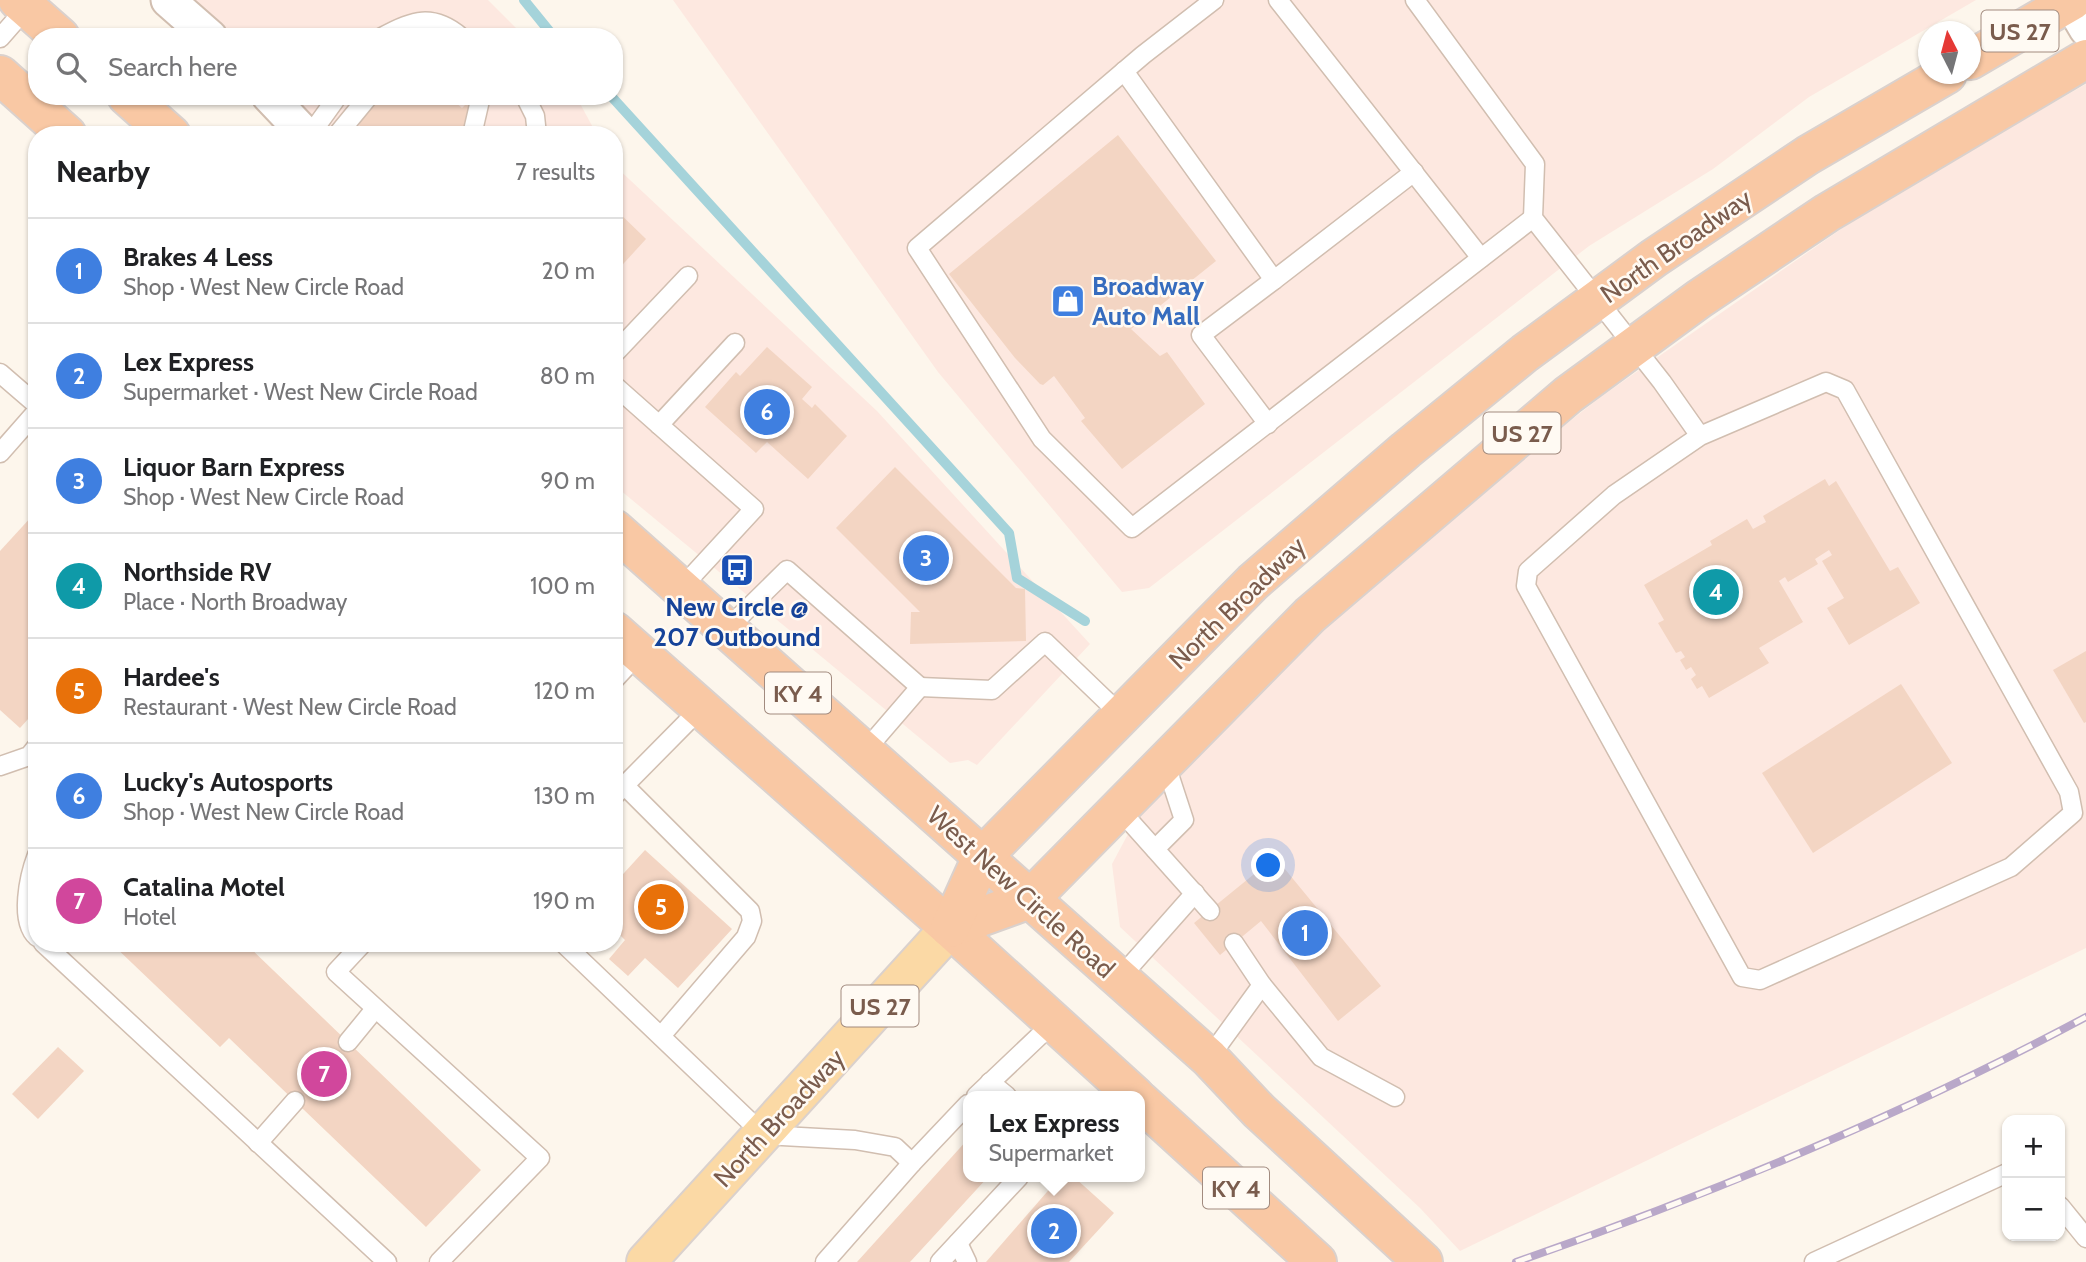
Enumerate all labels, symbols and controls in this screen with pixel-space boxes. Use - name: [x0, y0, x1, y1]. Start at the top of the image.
- road number: US 27: [1982, 11, 2058, 52]
- north arrow: [1918, 21, 1981, 84]
- search box: [28, 28, 623, 105]
- icon: search: [52, 48, 90, 86]
- text: Search here: [108, 51, 237, 83]
- text: Nearby: [56, 153, 150, 190]
- text: 7 results: [515, 158, 595, 186]
- street label: North Broadway: [1594, 182, 1758, 310]
- text: Brakes 4 Less: [123, 241, 273, 273]
- text: 1: [75, 257, 83, 285]
- text: 20 m: [542, 257, 595, 285]
- place label: Broadway Auto Mall: [1092, 270, 1204, 332]
- text: Shop · West New Circle Road: [123, 273, 404, 301]
- shop icon: Broadway Auto Mall: [1049, 282, 1087, 320]
- text: Lex Express: [123, 346, 254, 378]
- text: 2: [73, 362, 85, 390]
- text: 80 m: [540, 362, 595, 390]
- text: Supermarket · West New Circle Road: [123, 378, 478, 406]
- pin: 6: [744, 386, 790, 438]
- road number: US 27: [1484, 412, 1560, 453]
- text: Liquor Barn Express: [123, 451, 345, 483]
- text: 3: [73, 467, 85, 495]
- text: 90 m: [541, 467, 595, 495]
- text: Shop · West New Circle Road: [123, 483, 404, 511]
- street label: North Broadway: [1162, 530, 1312, 676]
- pin: 3: [903, 532, 949, 584]
- bus stop icon: New Circle @ 207 Outbound: [718, 551, 756, 589]
- text: Northside RV: [123, 556, 271, 588]
- pin: 4: [1693, 566, 1739, 618]
- text: 4: [72, 572, 86, 600]
- text: 100 m: [530, 572, 595, 600]
- text: Place · North Broadway: [123, 588, 347, 616]
- place label: New Circle @ 207 Outbound: [653, 591, 821, 653]
- text: Hardee's: [123, 661, 220, 693]
- road number: KY 4: [765, 672, 831, 714]
- text: 5: [73, 677, 85, 705]
- text: 120 m: [534, 677, 595, 705]
- text: Restaurant · West New Circle Road: [123, 693, 457, 721]
- text: Lucky's Autosports: [123, 766, 333, 798]
- text: 6: [73, 782, 85, 810]
- text: 130 m: [534, 782, 595, 810]
- text: Shop · West New Circle Road: [123, 798, 404, 826]
- street label: West New Circle Road: [920, 799, 1122, 985]
- your location: [1251, 848, 1285, 882]
- text: Catalina Motel: [123, 871, 285, 903]
- pin: 5: [638, 881, 684, 933]
- text: 7: [73, 887, 85, 915]
- text: 190 m: [533, 887, 595, 915]
- text: Hotel: [123, 903, 176, 931]
- pin: 1: [1282, 907, 1328, 959]
- road number: US 27: [842, 986, 918, 1026]
- street label: North Broadway: [707, 1042, 851, 1194]
- pin: 7: [301, 1048, 347, 1100]
- popup: [963, 1091, 1145, 1182]
- text: Lex Express: [989, 1107, 1119, 1139]
- map controls: [2002, 1115, 2065, 1241]
- button: +: [2002, 1115, 2065, 1178]
- text: Supermarket: [989, 1139, 1114, 1167]
- road number: KY 4: [1203, 1168, 1269, 1208]
- button: −: [2002, 1178, 2065, 1241]
- pin: 2: [1031, 1205, 1077, 1257]

